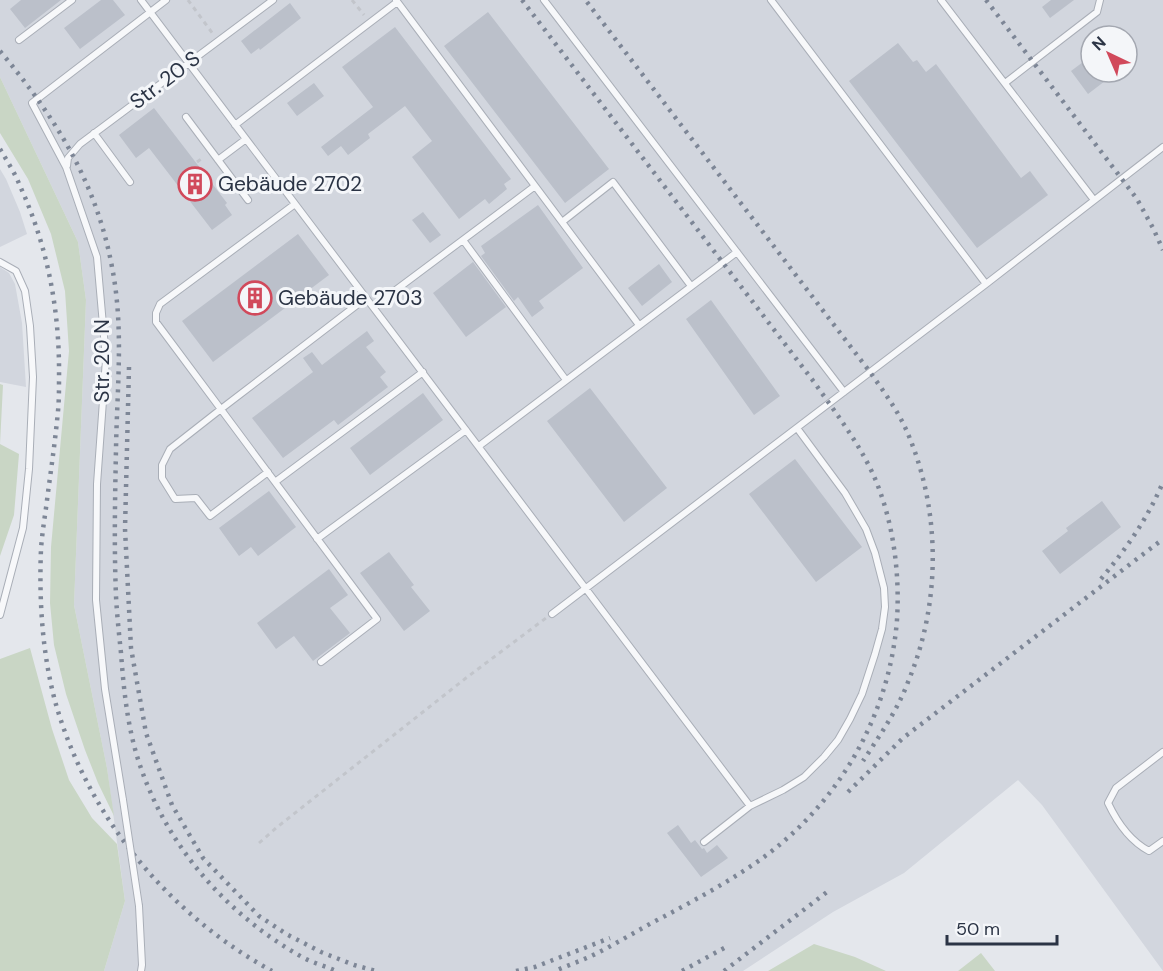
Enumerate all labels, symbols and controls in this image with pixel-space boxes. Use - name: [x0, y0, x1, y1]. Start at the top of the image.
- north arrow: [1079, 24, 1139, 84]
- text: N: [1087, 32, 1110, 55]
- street label: Str. 20 S: [124, 44, 206, 116]
- building icon: Gebäude 2702: [177, 166, 213, 202]
- place label: Gebäude 2702: [218, 170, 362, 198]
- building icon: Gebäude 2703: [237, 280, 273, 316]
- place label: Gebäude 2703: [278, 284, 423, 312]
- street label: Str. 20 N: [88, 319, 116, 403]
- scale bar: [947, 908, 1056, 946]
- text: 50 m: [956, 917, 1000, 941]

